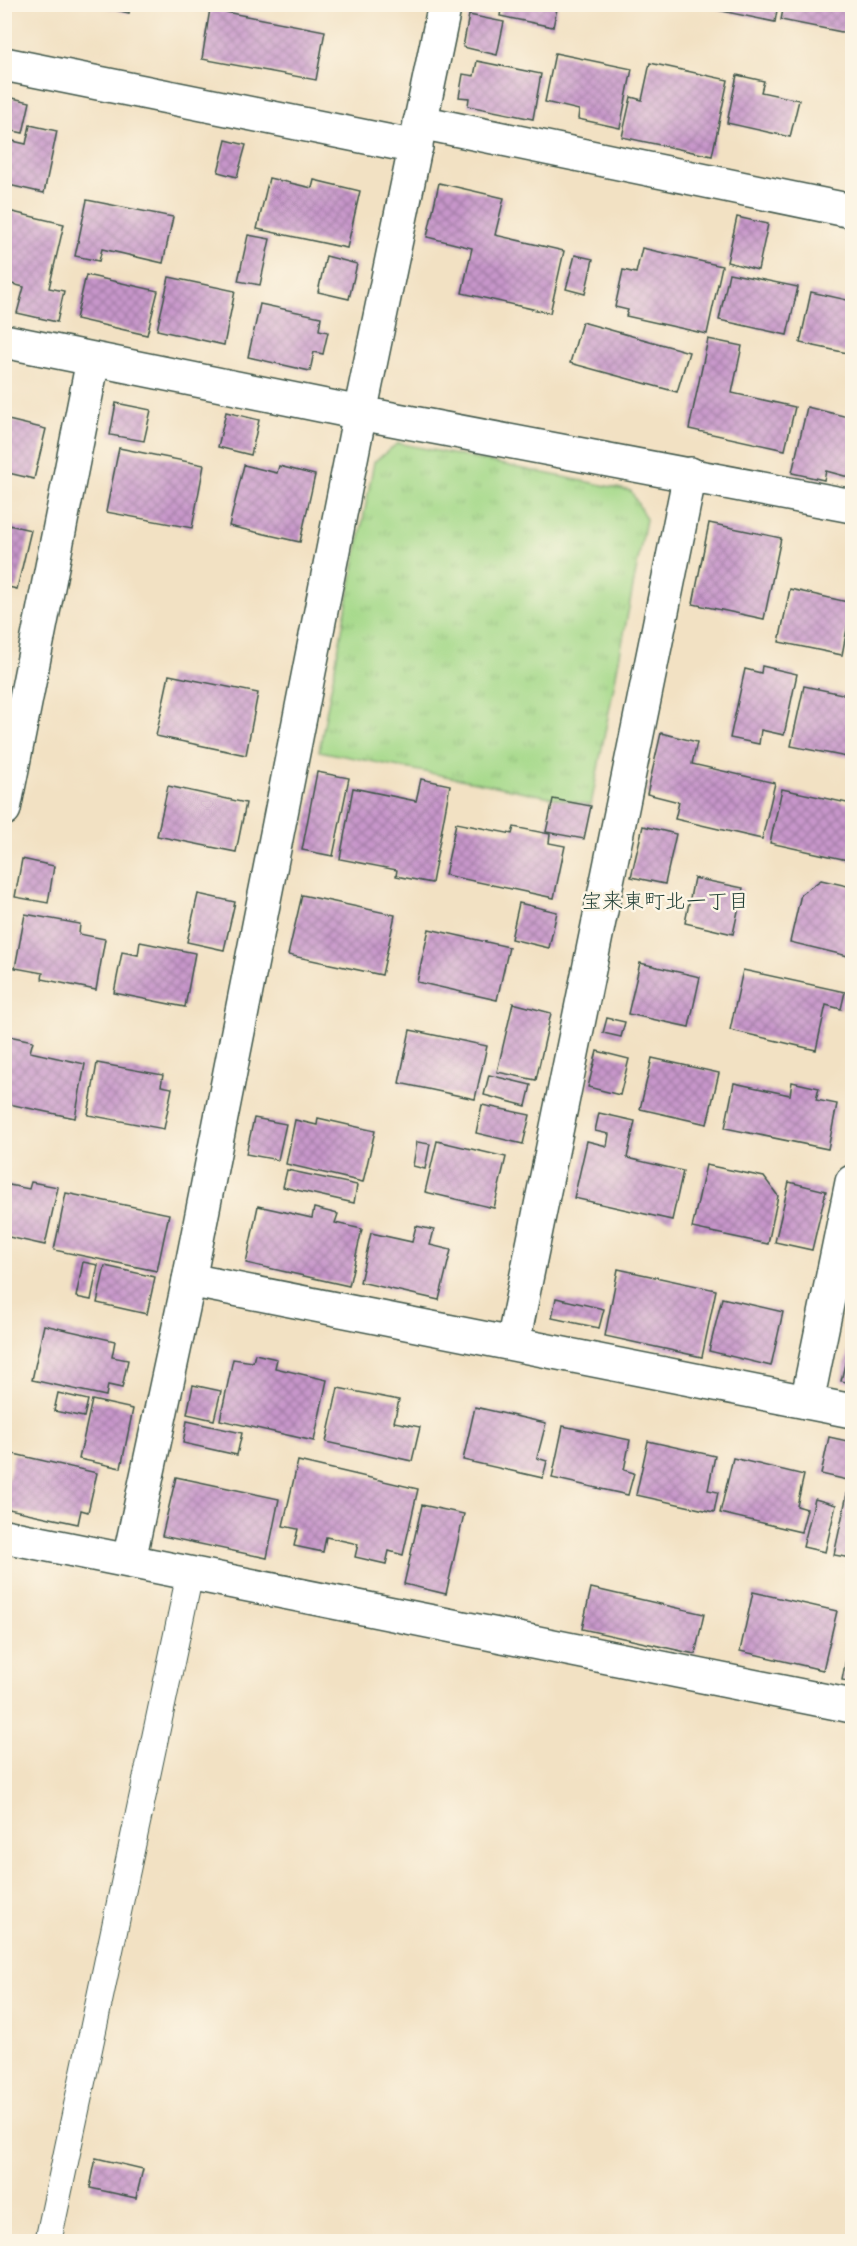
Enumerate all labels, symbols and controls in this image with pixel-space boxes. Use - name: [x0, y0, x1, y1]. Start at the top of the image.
- district label: 宝来東町北一丁目: [581, 882, 749, 920]

